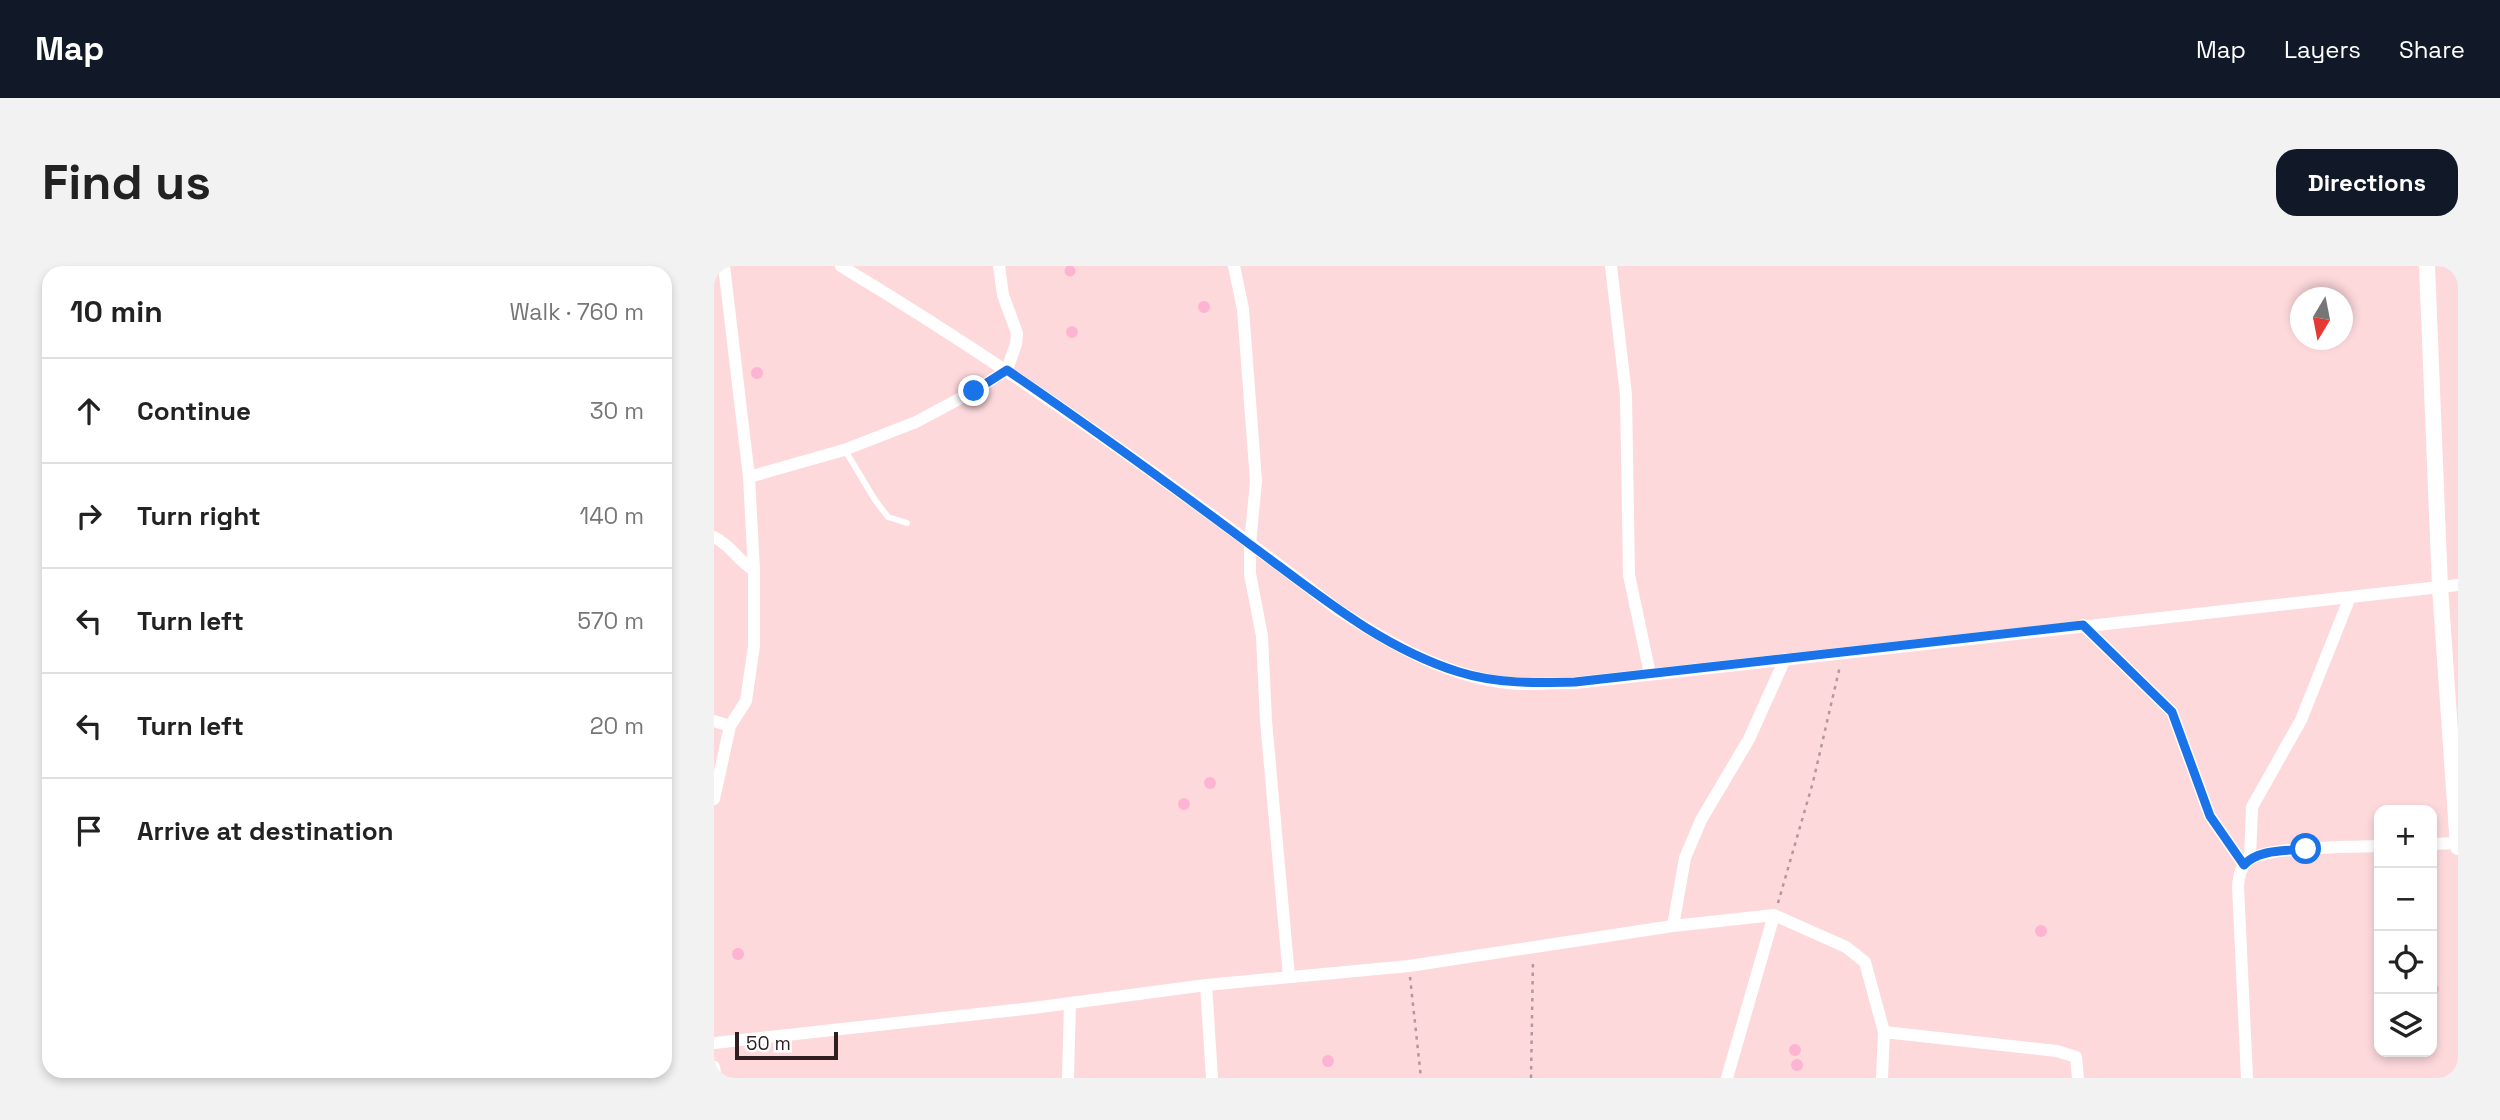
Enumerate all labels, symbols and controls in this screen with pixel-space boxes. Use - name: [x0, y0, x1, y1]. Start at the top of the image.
- text: Map: [35, 28, 104, 70]
- text: Map: [2196, 34, 2246, 65]
- text: Layers: [2284, 34, 2361, 65]
- text: Share: [2399, 34, 2465, 65]
- button: Directions: [2276, 149, 2458, 216]
- text: Find us: [42, 151, 211, 213]
- north arrow: [2290, 287, 2353, 350]
- text: 10 min: [70, 292, 163, 331]
- text: Walk · 760 m: [509, 297, 644, 327]
- route end: [958, 375, 989, 406]
- icon: ahead: [70, 392, 108, 430]
- text: Continue: [137, 394, 251, 428]
- text: 30 m: [590, 396, 644, 426]
- icon: right: [70, 497, 108, 535]
- text: Turn right: [137, 499, 261, 533]
- text: 140 m: [580, 501, 644, 531]
- icon: left: [70, 602, 108, 640]
- text: Turn left: [137, 604, 244, 638]
- text: 570 m: [577, 606, 644, 636]
- icon: left: [70, 707, 108, 745]
- text: Turn left: [137, 709, 244, 743]
- text: 20 m: [590, 711, 644, 741]
- map controls: [2374, 805, 2437, 1057]
- button: +: [2374, 805, 2437, 868]
- icon: arrive: [70, 812, 108, 850]
- text: Arrive at destination: [137, 814, 394, 848]
- route start: [2290, 833, 2321, 864]
- button: −: [2374, 868, 2437, 931]
- button: locate: [2374, 931, 2437, 994]
- button: layers: [2374, 994, 2437, 1057]
- scale bar: [735, 1029, 838, 1061]
- text: 50 m: [746, 1031, 791, 1056]

